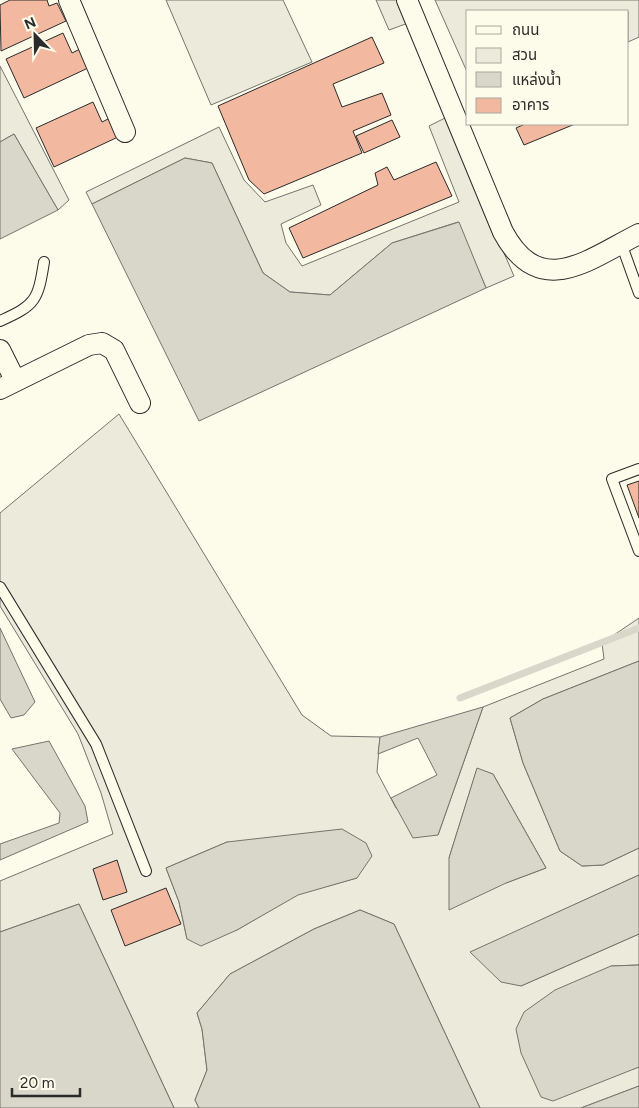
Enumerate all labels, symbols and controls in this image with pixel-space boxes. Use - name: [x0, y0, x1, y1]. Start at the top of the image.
- north arrow: [10, 10, 60, 60]
- legend: [466, 10, 629, 125]
- text: N: [22, 14, 38, 33]
- text: ถนน: [512, 21, 539, 39]
- text: สวน: [512, 46, 537, 64]
- text: แหล่งน้ำ: [512, 69, 561, 89]
- text: อาคาร: [512, 96, 549, 114]
- scale bar: [12, 1066, 80, 1098]
- text: 20 m: [20, 1074, 54, 1092]

